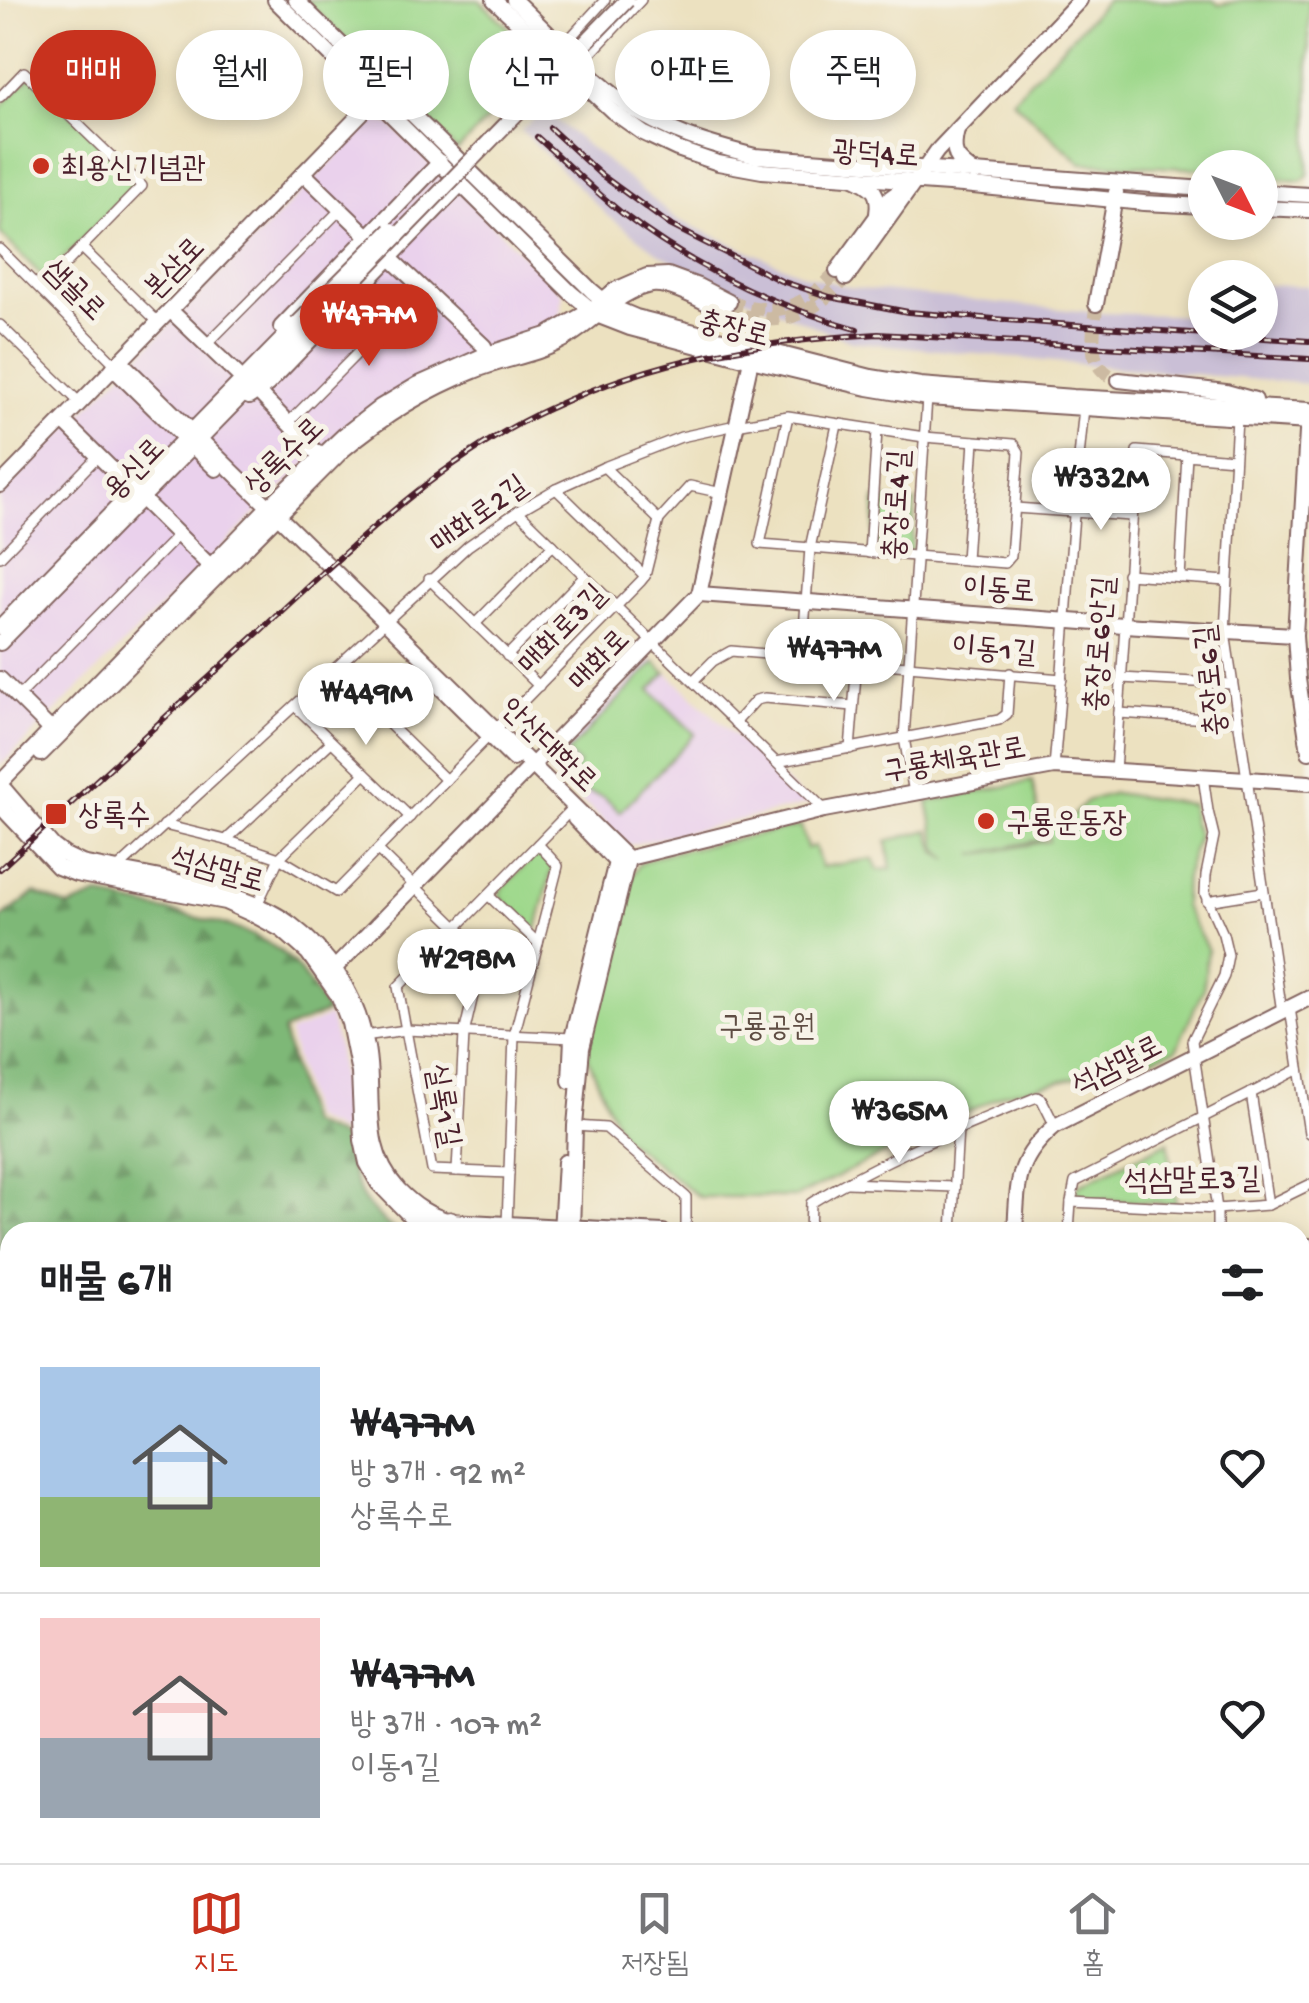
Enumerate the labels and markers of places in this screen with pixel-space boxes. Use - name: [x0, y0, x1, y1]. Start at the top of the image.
- place label: 최용신기념관: [61, 153, 206, 188]
- marker: 최용신기념관: [30, 155, 52, 177]
- pin: ₩477M: [299, 284, 439, 369]
- pin: ₩332M: [1031, 448, 1171, 533]
- pin: ₩477M: [764, 619, 904, 704]
- pin: ₩449M: [296, 663, 436, 748]
- marker: 상록수: [43, 801, 69, 827]
- place label: 상록수: [78, 801, 150, 836]
- place label: 구룡운동장: [1006, 808, 1127, 843]
- marker: 구룡운동장: [975, 810, 997, 832]
- pin: ₩298M: [397, 929, 537, 1014]
- pin: ₩365M: [829, 1081, 969, 1166]

